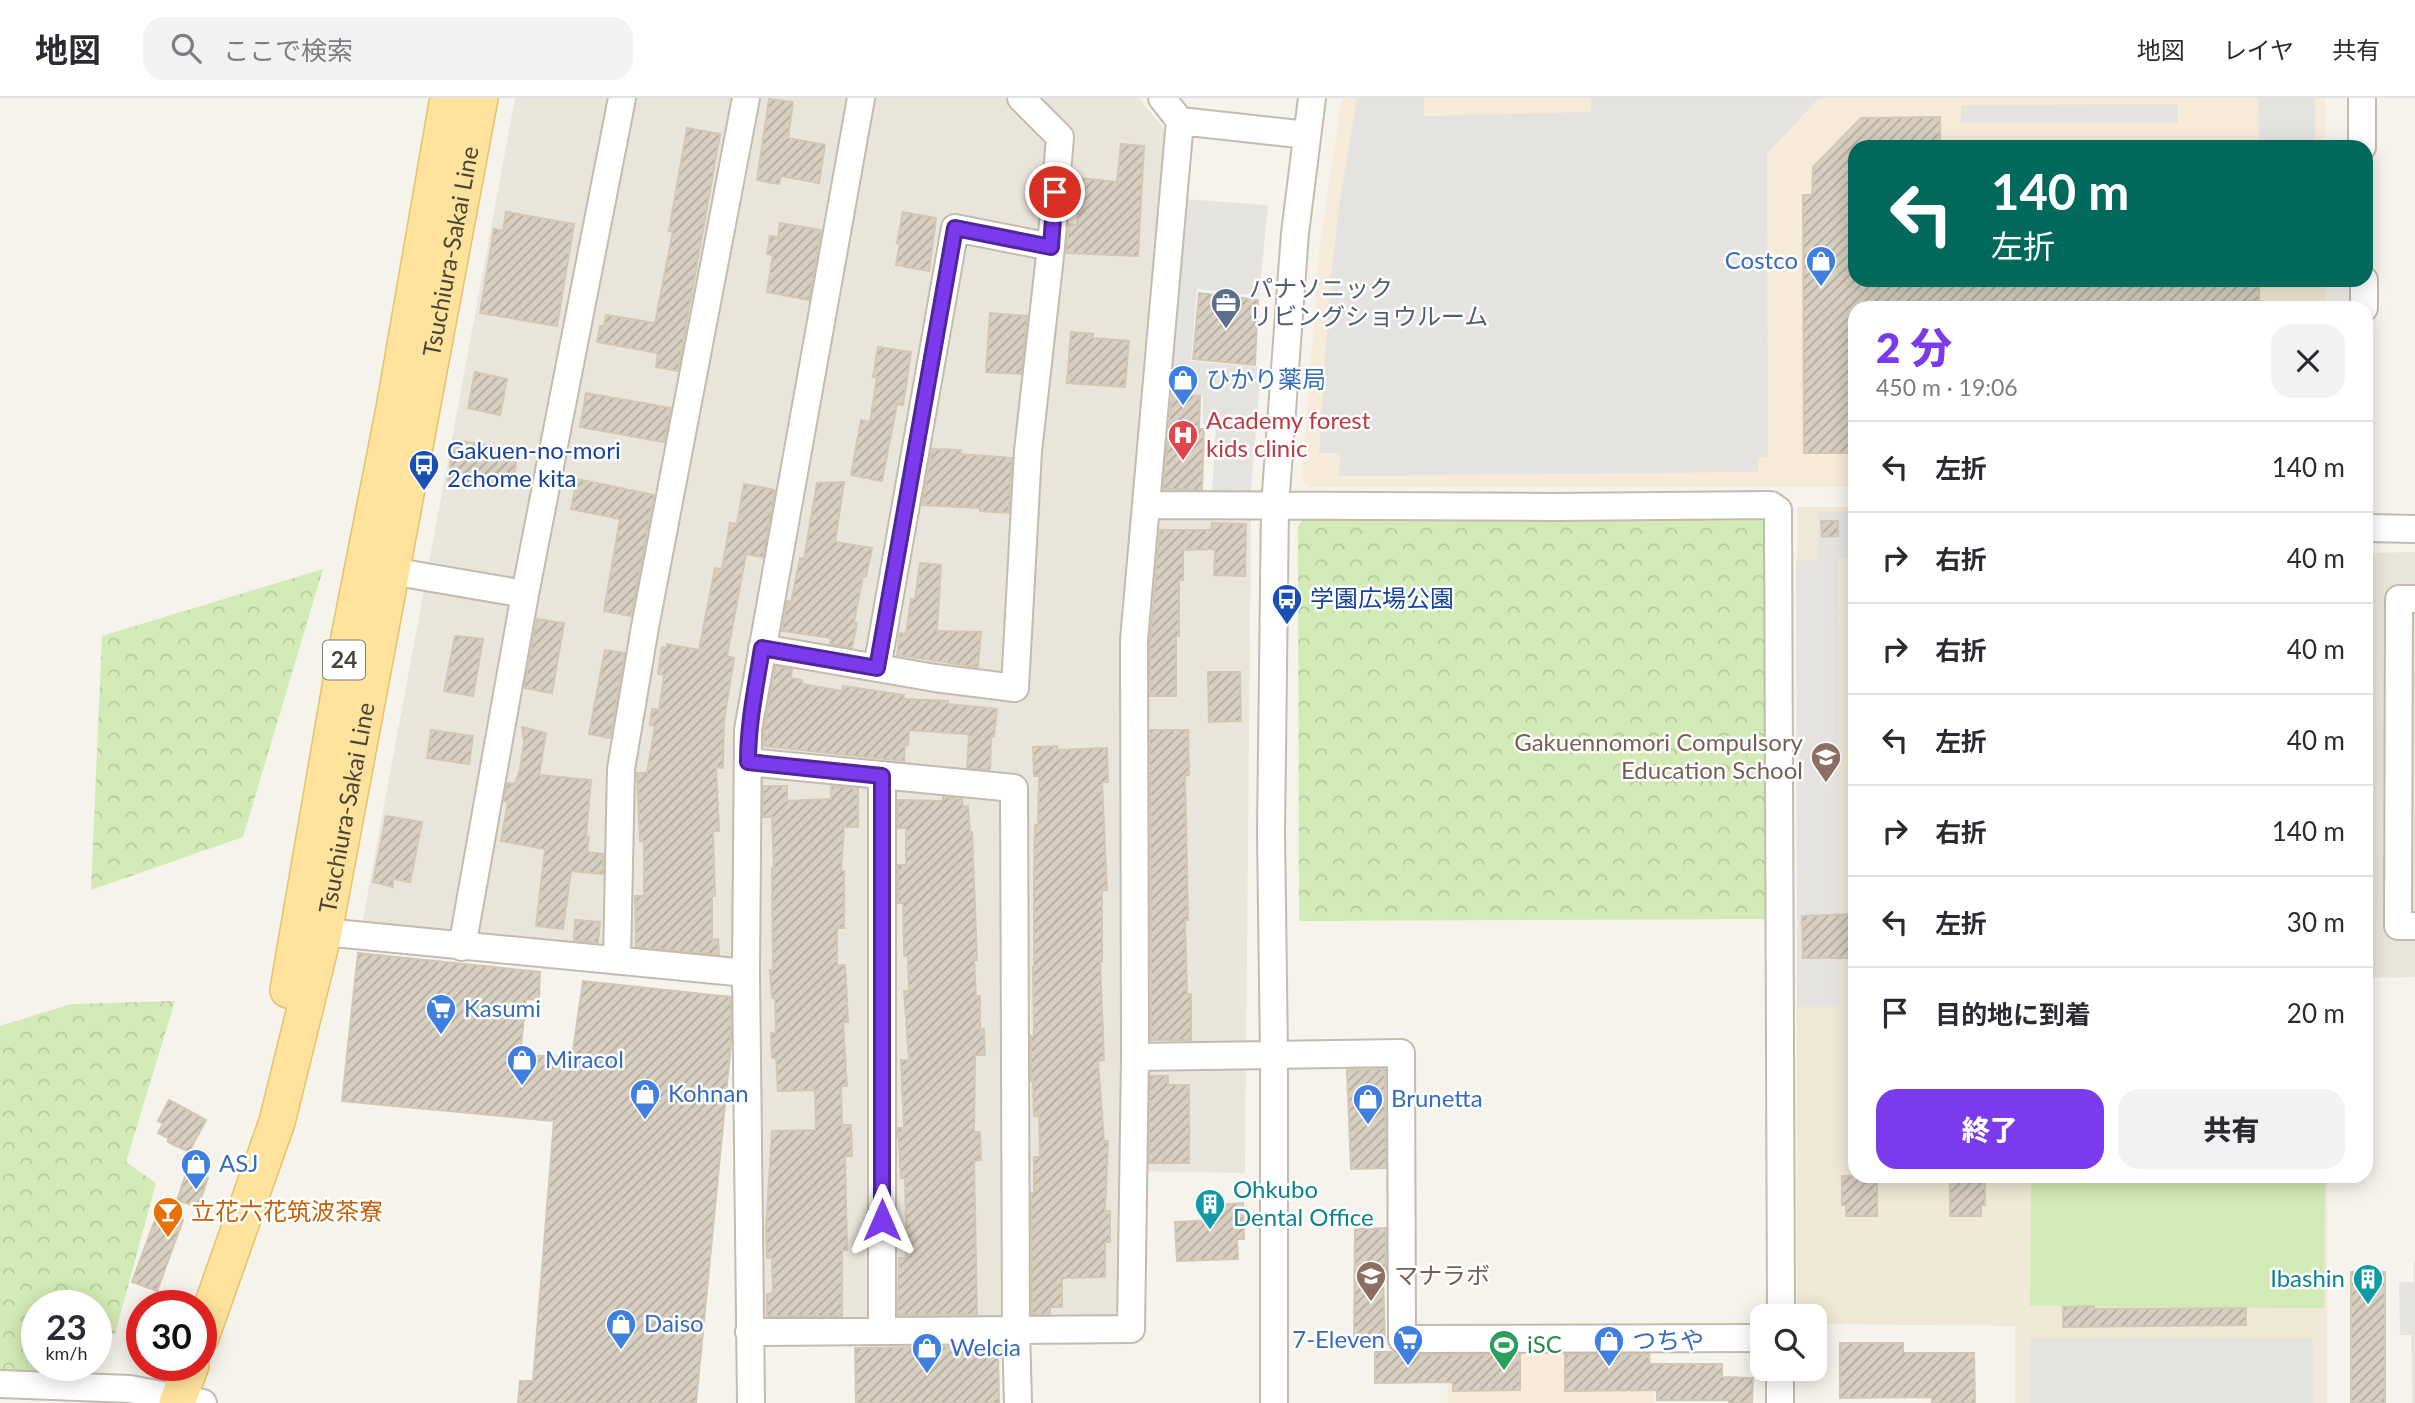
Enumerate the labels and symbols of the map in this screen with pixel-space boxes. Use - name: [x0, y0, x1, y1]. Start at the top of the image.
- street label: Tsuchiura-Sakai Line: [416, 144, 484, 359]
- pin: [1025, 162, 1085, 222]
- shop icon: Costco: [1804, 244, 1838, 288]
- place label: Costco: [1725, 245, 1798, 274]
- place label: パナソニック リビングショウルーム: [1249, 273, 1488, 330]
- office icon: パナソニック リビングショウルーム: [1209, 286, 1243, 330]
- shop icon: ひかり薬局: [1166, 363, 1200, 407]
- place label: ひかり薬局: [1206, 364, 1326, 393]
- place label: Academy forest kids clinic: [1206, 405, 1371, 462]
- hospital icon: Academy forest kids clinic: [1166, 418, 1200, 462]
- place label: Gakuen-no-mori 2chome kita: [447, 435, 621, 492]
- bus stop icon: Gakuen-no-mori 2chome kita: [407, 448, 441, 492]
- bus stop icon: 学園広場公園: [1270, 582, 1304, 626]
- place label: 学園広場公園: [1310, 583, 1454, 612]
- road number: 24: [323, 640, 365, 680]
- street label: Tsuchiura-Sakai Line: [312, 700, 380, 915]
- place label: Gakuennomori Compulsory Education School: [1514, 727, 1804, 784]
- school or university icon: Gakuennomori Compulsory Education School: [1809, 740, 1843, 784]
- supermarket icon: Kasumi: [424, 992, 458, 1036]
- place label: Kasumi: [464, 993, 541, 1022]
- shop icon: Miracol: [505, 1043, 539, 1087]
- place label: Miracol: [545, 1044, 624, 1073]
- shop icon: Kohnan: [628, 1077, 662, 1121]
- place label: Kohnan: [668, 1078, 749, 1107]
- shop icon: Brunetta: [1351, 1082, 1385, 1126]
- place label: Brunetta: [1391, 1083, 1483, 1112]
- shop icon: ASJ: [179, 1147, 213, 1191]
- place label: ASJ: [219, 1148, 258, 1177]
- place label: Ohkubo Dental Office: [1233, 1174, 1374, 1231]
- position arrow: [845, 1183, 919, 1257]
- building icon: Ohkubo Dental Office: [1193, 1187, 1227, 1231]
- bar icon: 立花六花筑波茶寮: [151, 1195, 185, 1239]
- place label: 立花六花筑波茶寮: [191, 1196, 383, 1225]
- school or university icon: マナラボ: [1354, 1259, 1388, 1303]
- place label: マナラボ: [1394, 1260, 1490, 1289]
- building icon: Ibashin: [2351, 1262, 2385, 1306]
- place label: Ibashin: [2270, 1263, 2345, 1292]
- speed limit sign: 30: [126, 1290, 217, 1381]
- shop icon: Daiso: [604, 1307, 638, 1351]
- place label: Daiso: [644, 1308, 704, 1337]
- supermarket icon: 7-Eleven: [1391, 1323, 1425, 1367]
- place label: 7-Eleven: [1292, 1324, 1385, 1353]
- shop icon: つちや: [1592, 1324, 1626, 1368]
- place label: つちや: [1632, 1325, 1704, 1354]
- sports icon: iSC: [1487, 1328, 1521, 1372]
- place label: iSC: [1527, 1329, 1562, 1358]
- shop icon: Welcia: [910, 1331, 944, 1375]
- place label: Welcia: [950, 1332, 1021, 1361]

